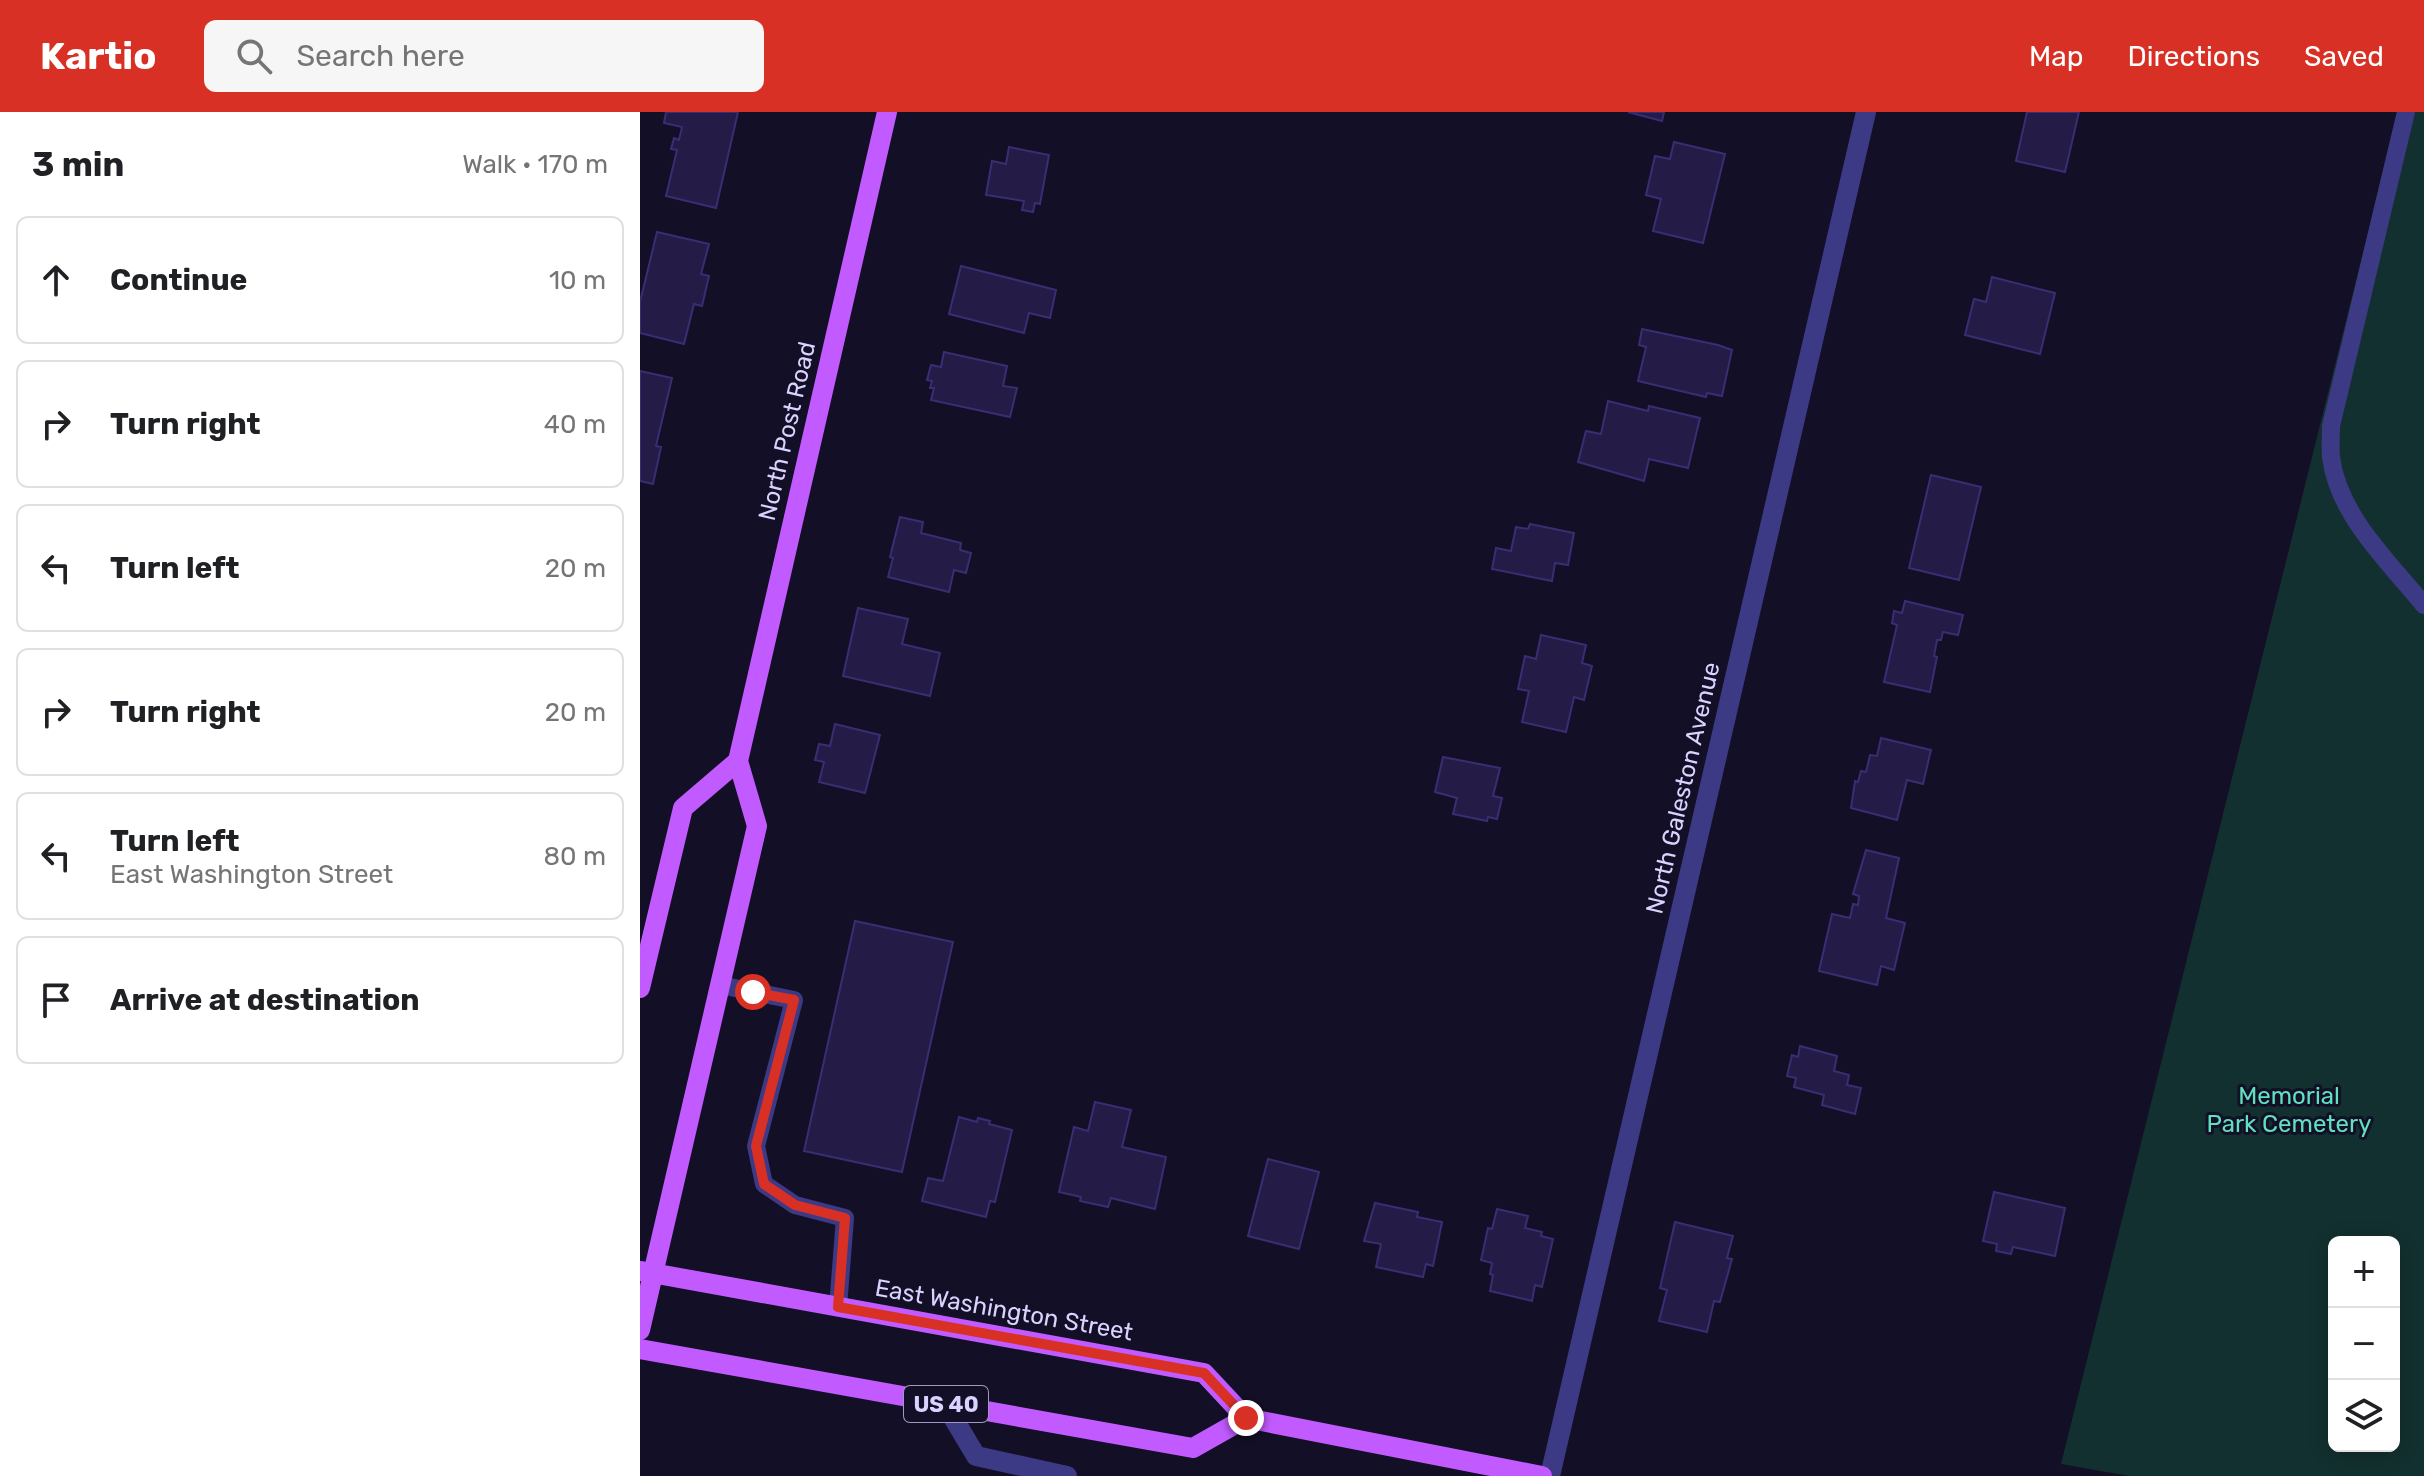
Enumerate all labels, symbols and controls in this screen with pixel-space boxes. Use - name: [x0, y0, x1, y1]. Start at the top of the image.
- search box: [204, 20, 764, 92]
- text: Kartio: [40, 33, 156, 79]
- icon: search: [232, 34, 276, 78]
- text: Search here: [296, 38, 465, 74]
- text: Map: [2029, 40, 2083, 73]
- text: Directions: [2127, 40, 2260, 73]
- text: Saved: [2304, 40, 2384, 73]
- text: 3 min: [32, 144, 124, 185]
- text: Walk · 170 m: [462, 149, 608, 180]
- icon: ahead: [34, 258, 78, 302]
- text: Continue: [110, 262, 247, 298]
- text: 10 m: [549, 265, 606, 296]
- street label: North Post Road: [753, 339, 821, 523]
- icon: right: [34, 402, 78, 446]
- text: Turn right: [110, 406, 261, 442]
- text: 40 m: [544, 409, 606, 440]
- icon: left: [34, 546, 78, 590]
- text: Turn left: [110, 550, 240, 586]
- text: 20 m: [545, 553, 606, 584]
- street label: North Galeston Avenue: [1640, 659, 1726, 917]
- icon: right: [34, 690, 78, 734]
- text: Turn right: [110, 694, 261, 730]
- text: 20 m: [545, 697, 606, 728]
- text: Turn left: [110, 823, 240, 859]
- icon: left: [34, 834, 78, 878]
- text: 80 m: [543, 841, 606, 872]
- text: East Washington Street: [110, 859, 393, 890]
- route start: [735, 974, 771, 1010]
- icon: arrive: [34, 978, 78, 1022]
- text: Arrive at destination: [110, 982, 420, 1018]
- park label: Memorial Park Cemetery: [2207, 1082, 2371, 1138]
- map controls: [2328, 1236, 2400, 1452]
- button: +: [2328, 1236, 2400, 1308]
- street label: East Washington Street: [873, 1274, 1135, 1346]
- button: −: [2328, 1308, 2400, 1380]
- button: layers: [2328, 1380, 2400, 1452]
- road number: US 40: [904, 1386, 988, 1422]
- route end: [1228, 1400, 1264, 1436]

